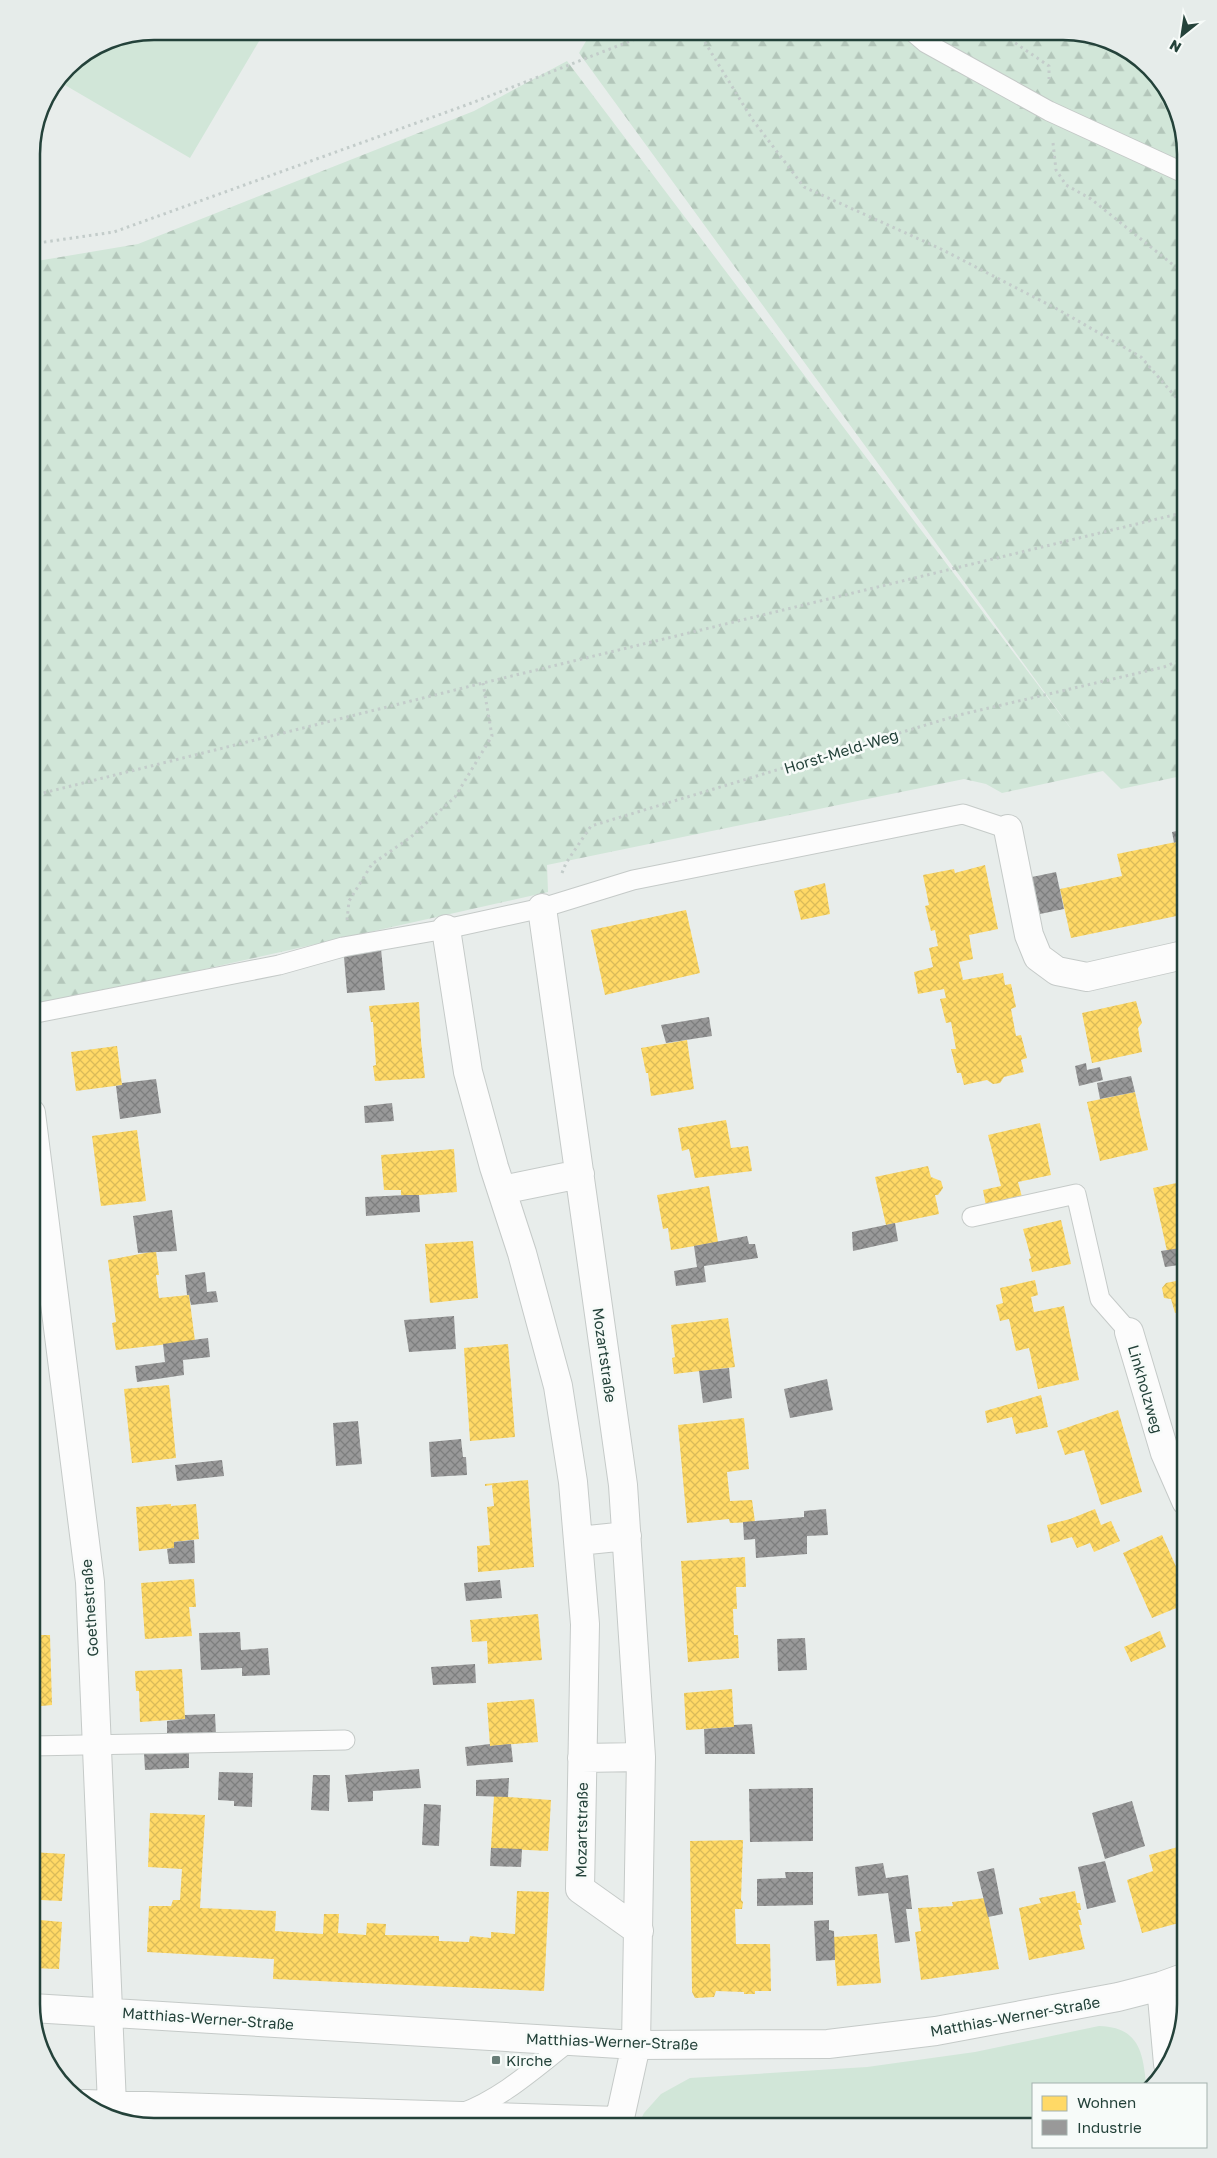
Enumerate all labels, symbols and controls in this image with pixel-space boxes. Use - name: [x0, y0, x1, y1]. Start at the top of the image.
- north arrow: [1157, 10, 1207, 60]
- text: N: [1166, 37, 1184, 57]
- street label: Horst-Meld-Weg: [782, 725, 900, 777]
- street label: Mozartstraße: [589, 1306, 621, 1404]
- street label: Linkholzweg: [1125, 1343, 1167, 1435]
- street label: Goethestraße: [77, 1558, 101, 1657]
- street label: Mozartstraße: [571, 1782, 591, 1878]
- street label: Matthias-Werner-Straße: [929, 1992, 1102, 2040]
- street label: Matthias-Werner-Straße: [121, 2003, 295, 2033]
- street label: Matthias-Werner-Straße: [526, 2029, 699, 2053]
- place label: Kirche: [506, 2051, 552, 2069]
- marker: Kirche: [490, 2054, 502, 2066]
- legend: [1032, 2083, 1207, 2148]
- text: Wohnen: [1077, 2093, 1136, 2111]
- text: Industrie: [1077, 2118, 1142, 2136]

